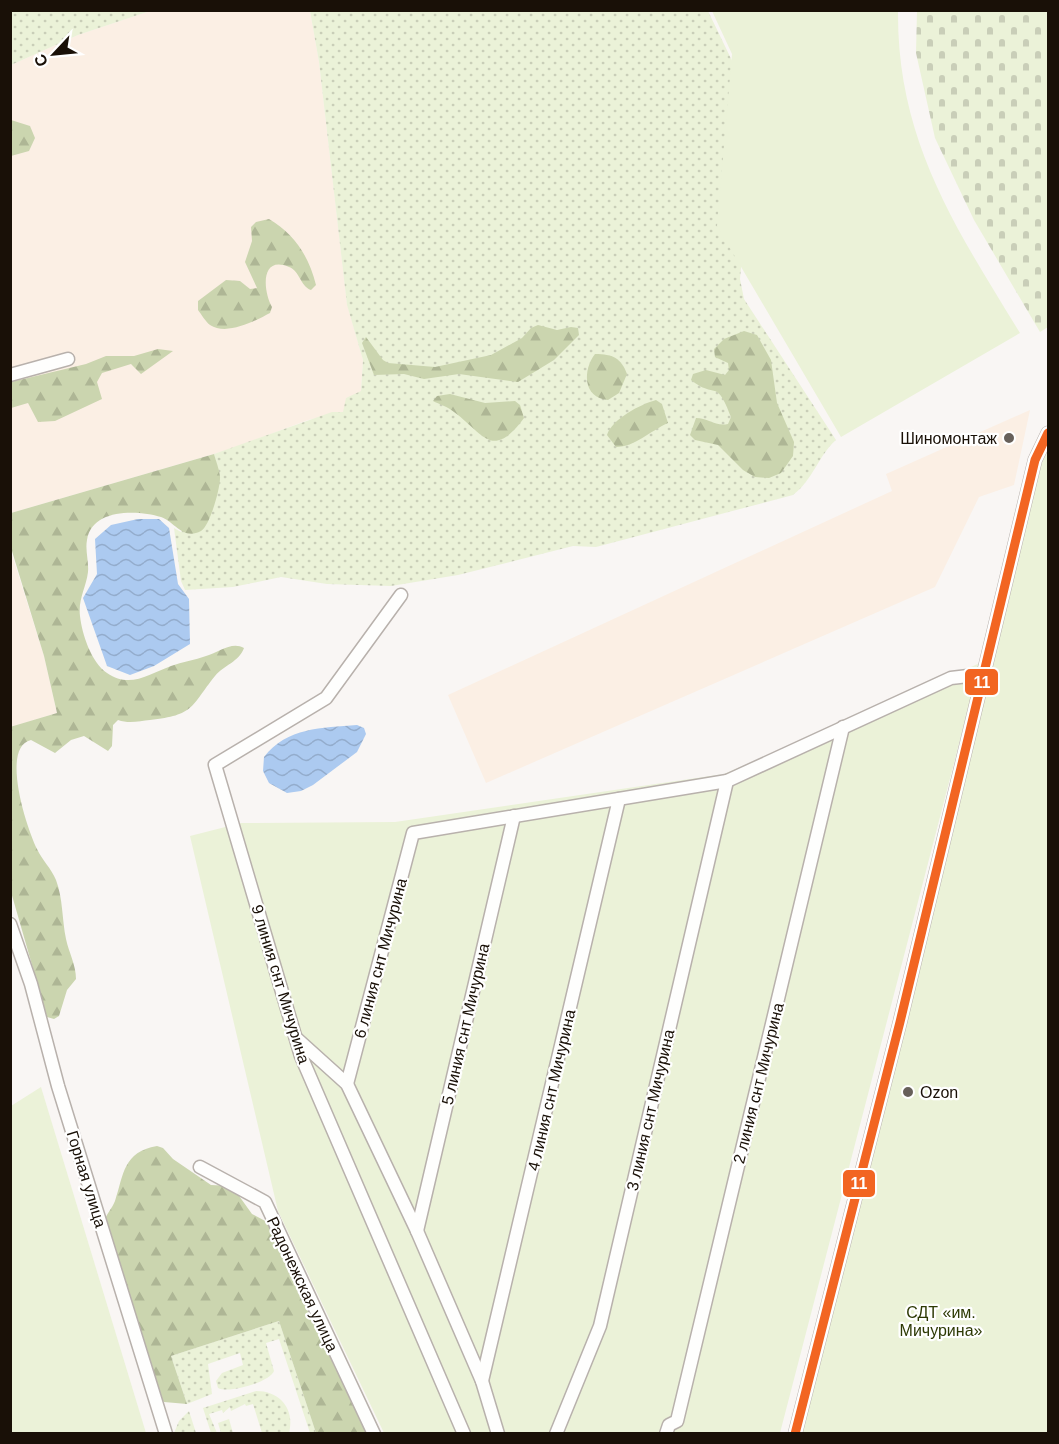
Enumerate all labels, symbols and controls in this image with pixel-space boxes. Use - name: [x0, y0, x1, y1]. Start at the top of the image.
- north arrow: [24, 24, 84, 84]
- text: С: [31, 51, 51, 69]
- place label: Шиномонтаж: [900, 430, 997, 447]
- marker: Шиномонтаж: [1002, 431, 1016, 445]
- line badge: 11: [964, 668, 999, 696]
- text: 11: [974, 674, 991, 691]
- street label: 6 линия снт Мичурина: [351, 876, 410, 1040]
- street label: 9 линия снт Мичурина: [248, 903, 313, 1066]
- street label: 5 линия снт Мичурина: [439, 942, 492, 1106]
- street label: 2 линия снт Мичурина: [730, 1001, 787, 1165]
- street label: 4 линия снт Мичурина: [525, 1008, 578, 1172]
- street label: 3 линия снт Мичурина: [624, 1028, 677, 1192]
- place label: Ozon: [920, 1084, 958, 1101]
- marker: Ozon: [901, 1085, 915, 1099]
- street label: Горная улица: [64, 1129, 109, 1230]
- line badge: 11: [842, 1169, 876, 1198]
- text: 11: [851, 1175, 868, 1192]
- street label: Радонежская улица: [264, 1214, 341, 1354]
- park label: СДТ «им. Мичурина»: [900, 1304, 983, 1339]

